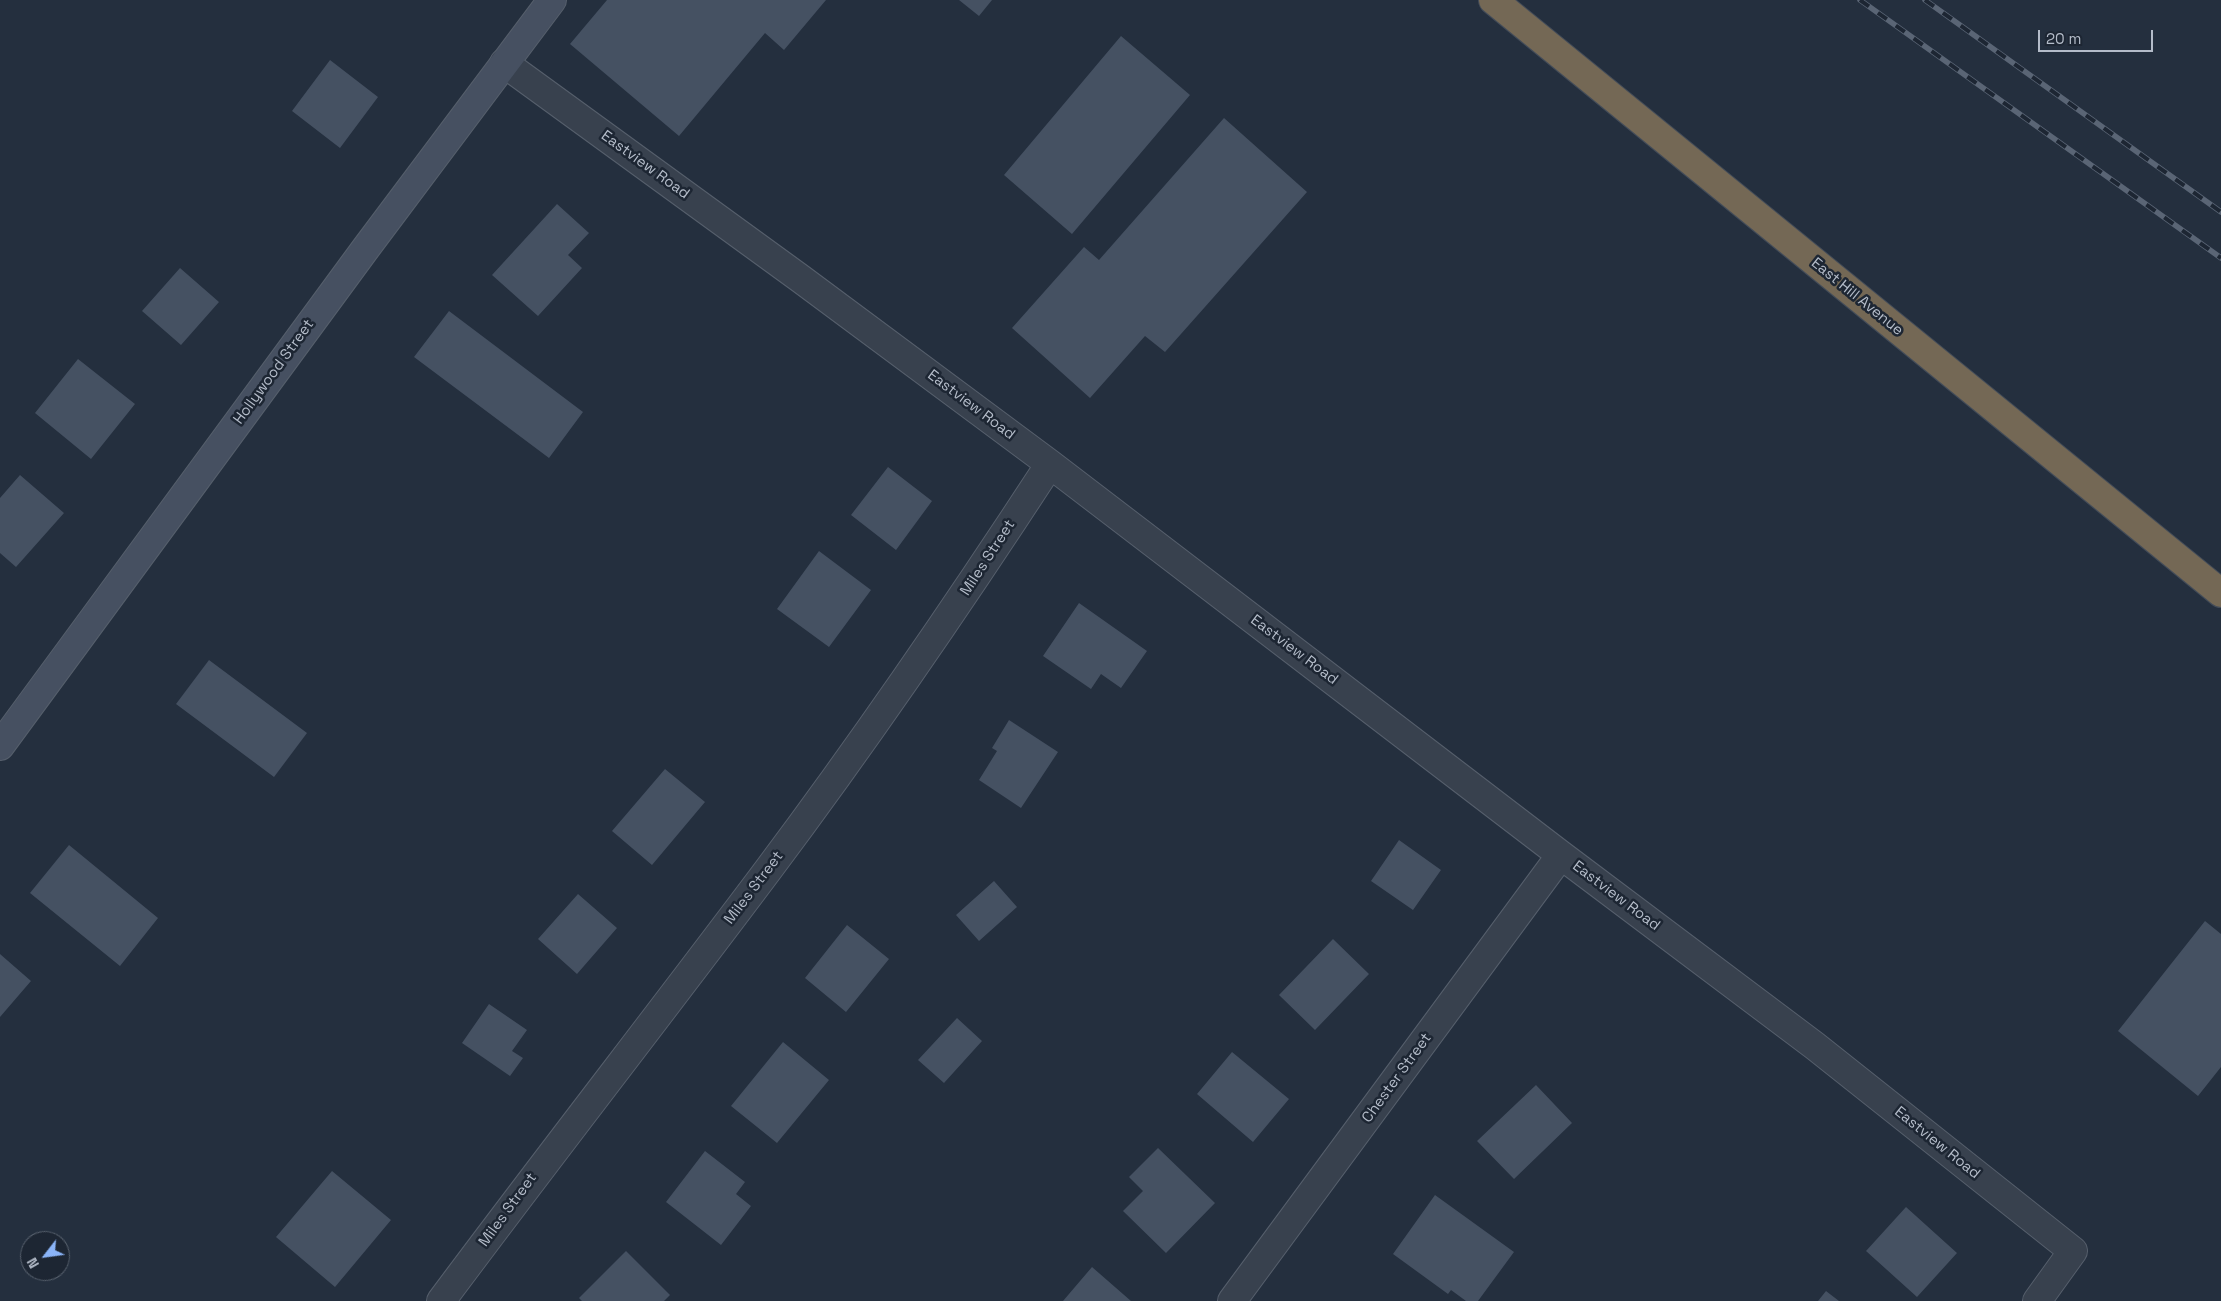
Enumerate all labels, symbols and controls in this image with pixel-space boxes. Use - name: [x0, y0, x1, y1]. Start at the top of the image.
- scale bar: [2041, 20, 2156, 52]
- text: 20 m: [2046, 29, 2081, 48]
- street label: Eastview Road: [597, 127, 693, 203]
- street label: East Hill Avenue: [1807, 254, 1907, 340]
- street label: Hollywood Street: [230, 316, 318, 428]
- street label: Eastview Road: [924, 366, 1018, 444]
- street label: Miles Street: [957, 517, 1019, 599]
- street label: Eastview Road: [1247, 611, 1341, 689]
- street label: Miles Street: [721, 848, 787, 928]
- street label: Eastview Road: [1569, 857, 1663, 935]
- street label: Chester Street: [1358, 1030, 1436, 1126]
- street label: Eastview Road: [1891, 1103, 1983, 1183]
- street label: Miles Street: [475, 1170, 541, 1250]
- north arrow: [20, 1231, 70, 1281]
- text: N: [23, 1254, 43, 1272]

